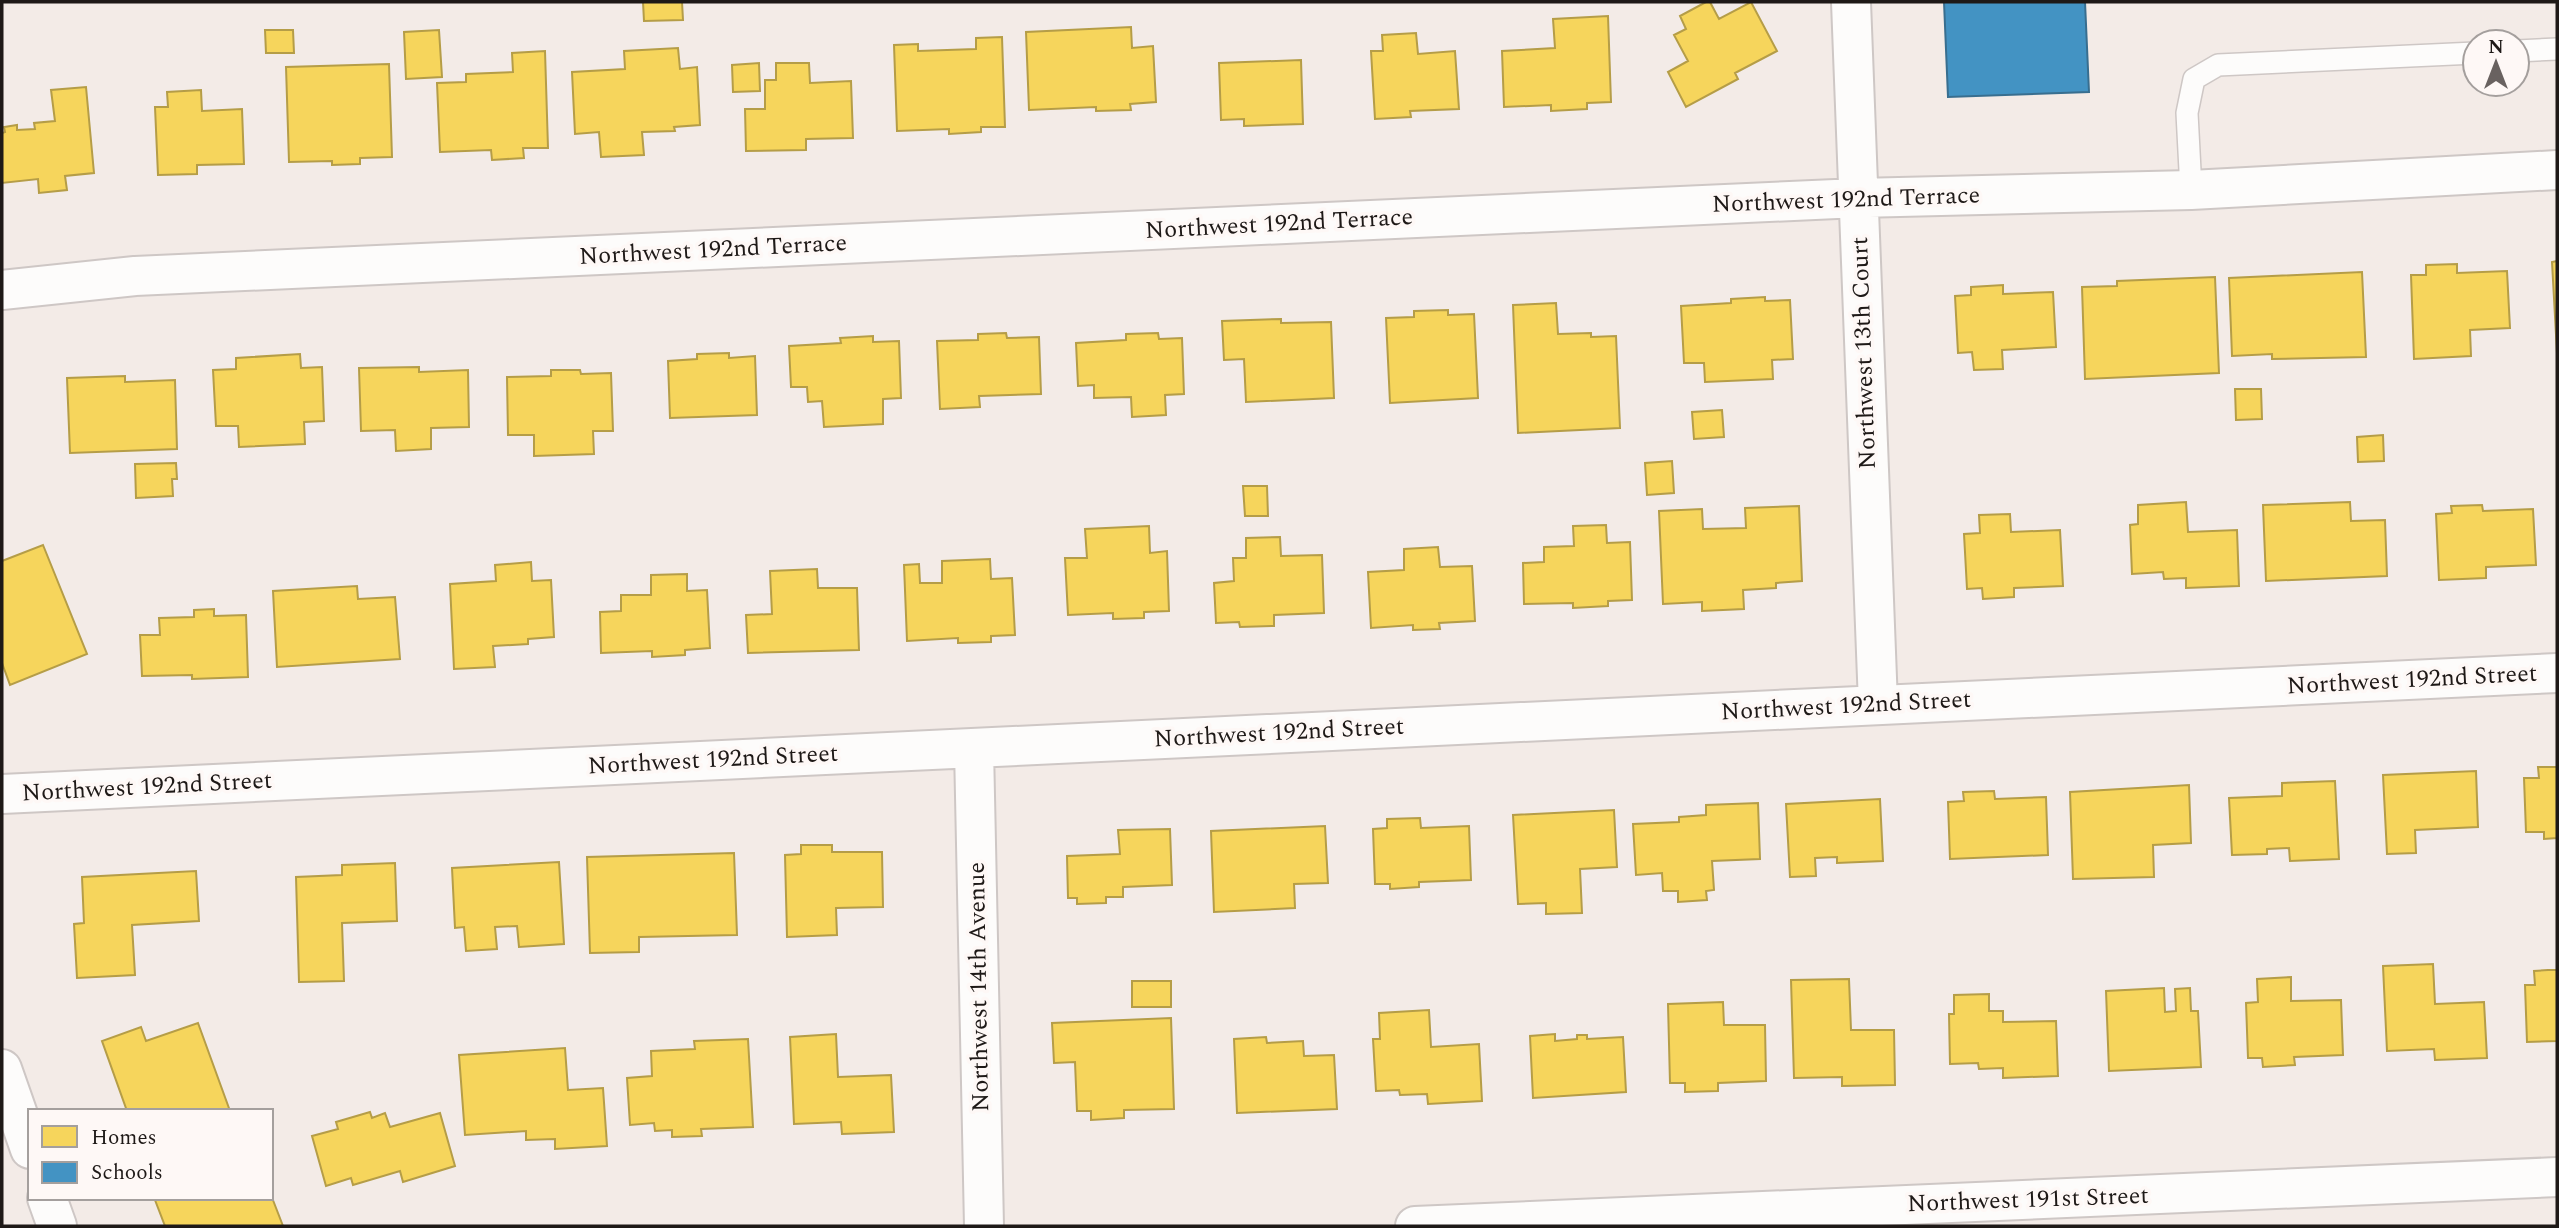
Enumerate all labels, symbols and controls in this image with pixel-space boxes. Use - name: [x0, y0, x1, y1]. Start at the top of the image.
- north arrow: [2461, 28, 2531, 98]
- text: N: [2488, 33, 2504, 62]
- street label: Northwest 192nd Terrace: [1711, 177, 1981, 223]
- street label: Northwest 192nd Terrace: [1144, 199, 1414, 249]
- street label: Northwest 192nd Terrace: [578, 225, 848, 275]
- street label: Northwest 13th Court: [1842, 236, 1886, 470]
- street label: Northwest 192nd Street: [2286, 655, 2538, 705]
- street label: Northwest 192nd Street: [1720, 681, 1972, 731]
- street label: Northwest 192nd Street: [1153, 708, 1405, 758]
- street label: Northwest 192nd Street: [587, 735, 839, 785]
- street label: Northwest 192nd Street: [21, 762, 273, 812]
- street label: Northwest 14th Avenue: [959, 862, 999, 1112]
- legend: [28, 1109, 273, 1200]
- text: Homes: [91, 1122, 157, 1154]
- text: Schools: [91, 1157, 163, 1189]
- street label: Northwest 191st Street: [1907, 1178, 2149, 1222]

